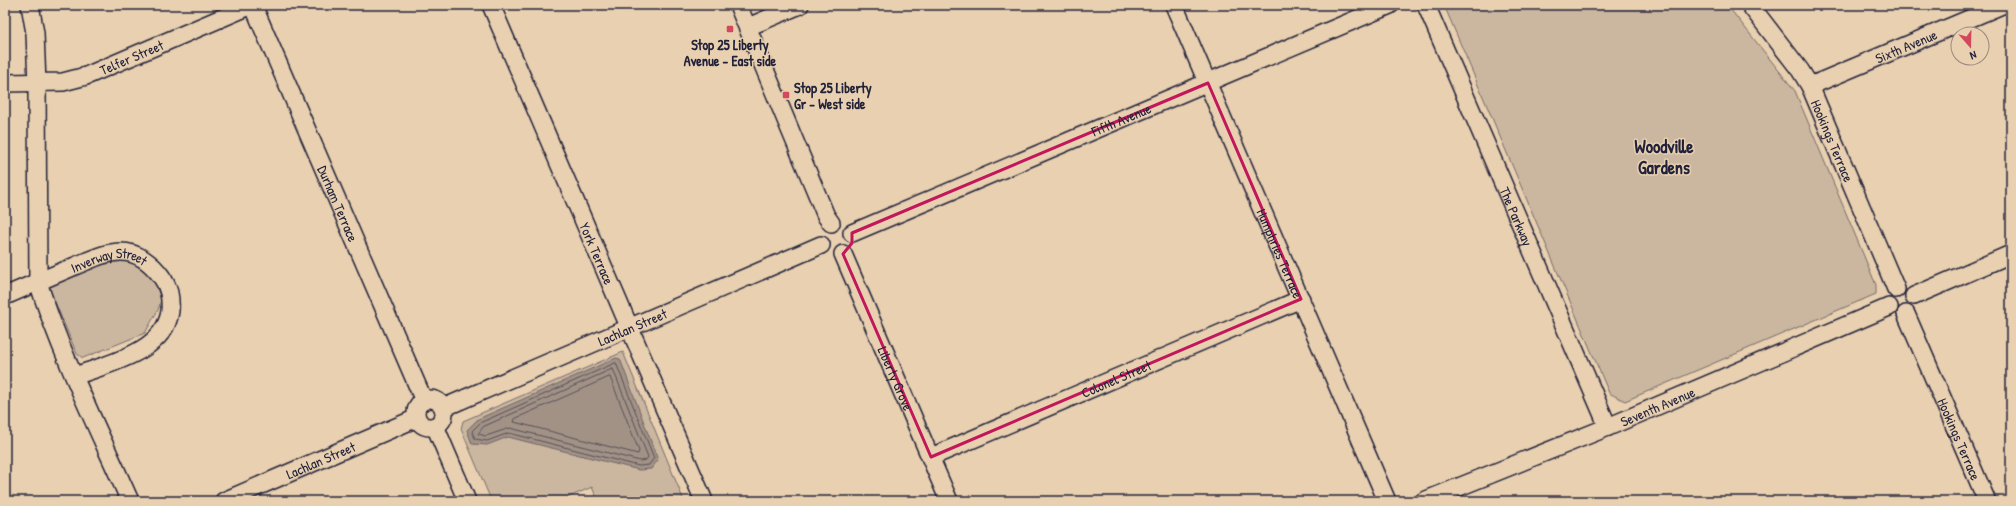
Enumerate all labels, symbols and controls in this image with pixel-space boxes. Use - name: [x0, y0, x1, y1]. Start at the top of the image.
- marker: Stop 25 Liberty Avenue - East side: [725, 24, 735, 34]
- street label: Sixth Avenue: [1872, 24, 1940, 67]
- north arrow: [1950, 26, 1990, 66]
- street label: Telfer Street: [96, 35, 166, 79]
- place label: Stop 25 Liberty Avenue - East side: [684, 35, 777, 70]
- text: N: [1968, 48, 1979, 63]
- place label: Stop 25 Liberty Gr - West side: [794, 78, 872, 113]
- marker: Stop 25 Liberty Gr - West side: [781, 90, 791, 100]
- street label: Hookings Terrace: [1807, 96, 1859, 185]
- street label: Fifth Avenue: [1087, 98, 1154, 140]
- district label: Woodville Gardens: [1635, 134, 1694, 180]
- street label: Durham Terrace: [314, 162, 364, 245]
- street label: The Parkway: [1496, 184, 1538, 249]
- street label: Humphries Terrace: [1253, 205, 1308, 301]
- street label: York Terrace: [576, 219, 619, 287]
- street label: Inverway Street: [67, 242, 152, 276]
- street label: Lachlan Street: [595, 303, 670, 350]
- street label: Liberty Grove: [874, 343, 919, 413]
- street label: Colonel Street: [1078, 355, 1154, 401]
- street label: Seventh Avenue: [1617, 381, 1698, 430]
- street label: Hookings Terrace: [1934, 395, 1986, 483]
- street label: Lachlan Street: [283, 436, 358, 483]

